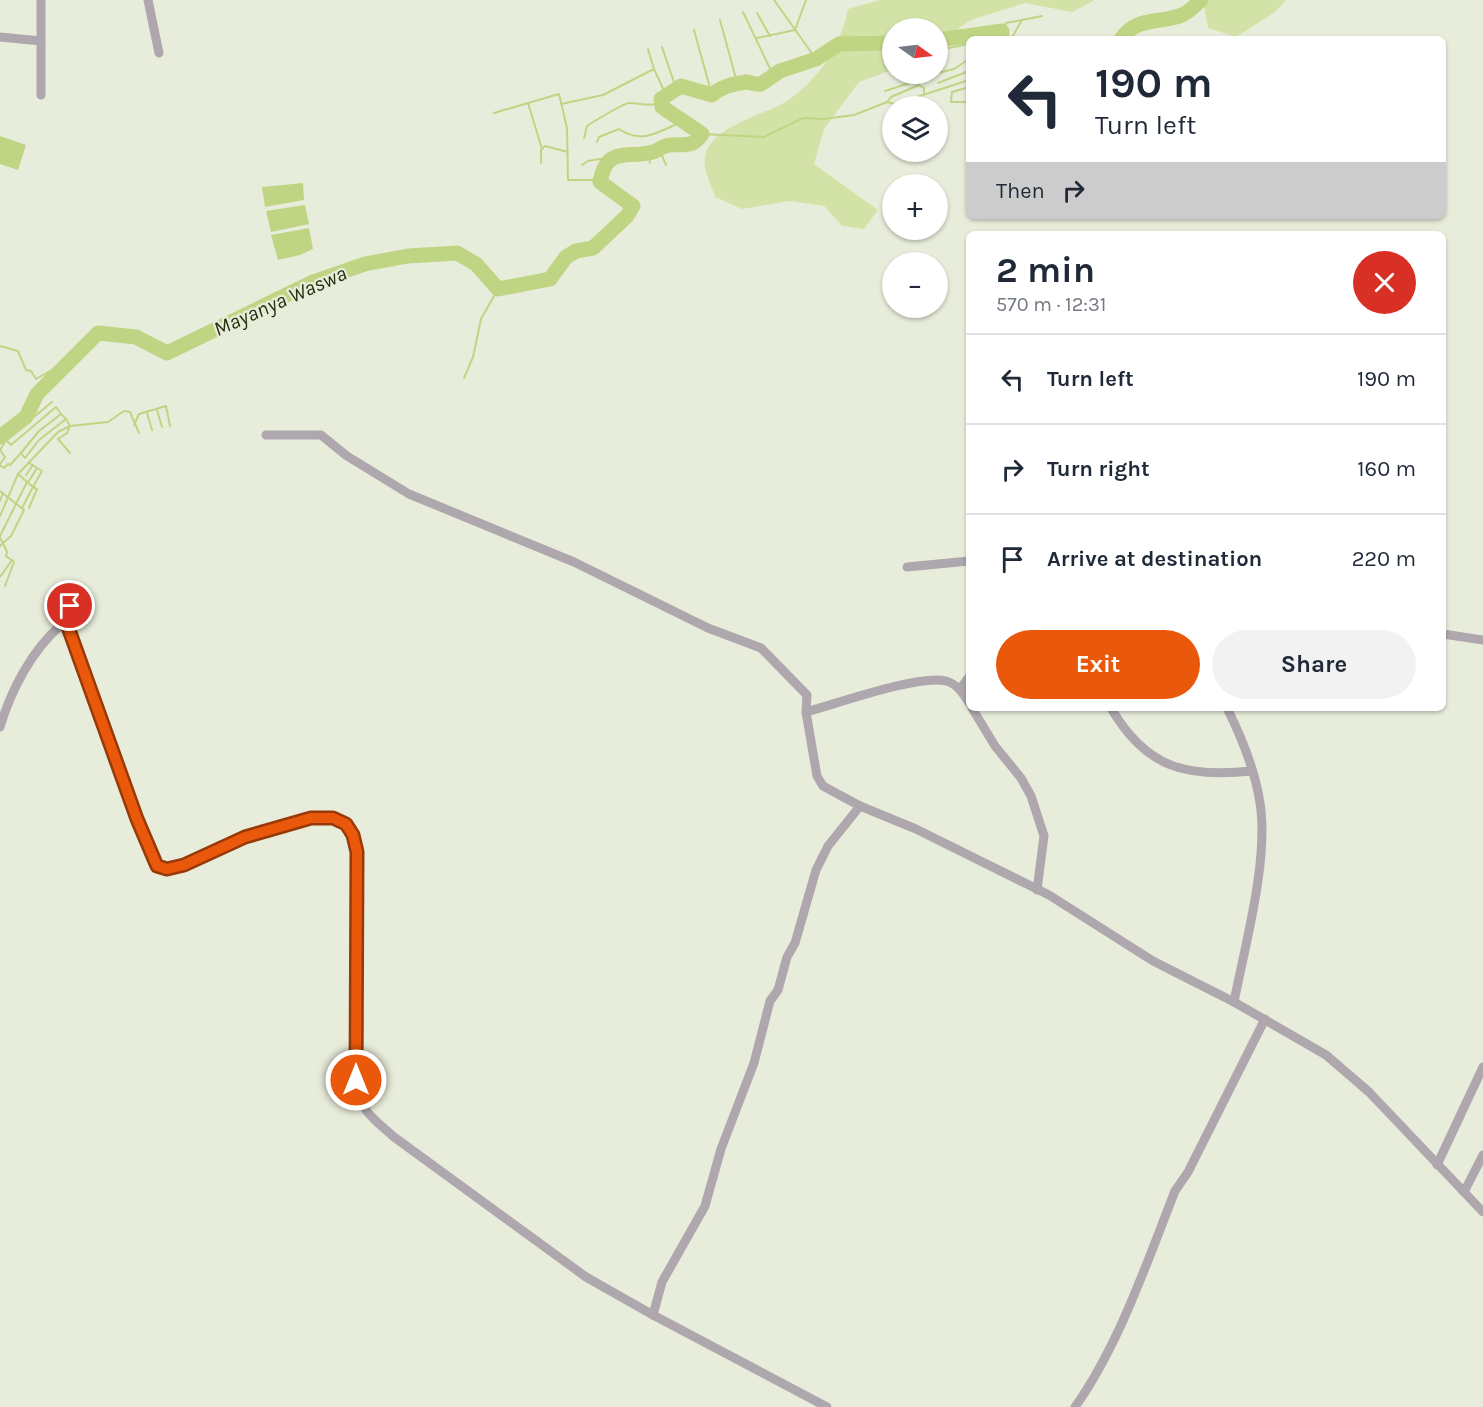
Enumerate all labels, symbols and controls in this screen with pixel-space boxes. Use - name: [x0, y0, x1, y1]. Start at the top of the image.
- north arrow: [882, 18, 948, 84]
- map controls: [882, 18, 948, 318]
- text: 190 m: [1095, 58, 1213, 108]
- icon: left: [996, 60, 1074, 138]
- button: layers: [882, 96, 948, 162]
- text: Turn left: [1095, 109, 1196, 141]
- button: +: [882, 174, 948, 240]
- icon: right: [1057, 174, 1090, 207]
- text: Then: [996, 178, 1045, 204]
- text: 2 min: [996, 249, 1095, 291]
- button: close: [1353, 251, 1416, 314]
- button: −: [882, 252, 948, 318]
- water label: Mayanya Waswa: [210, 261, 350, 341]
- text: 570 m · 12:31: [996, 293, 1106, 316]
- icon: left: [996, 363, 1029, 396]
- text: Turn left: [1047, 366, 1134, 392]
- text: 190 m: [1357, 366, 1416, 392]
- icon: right: [996, 453, 1029, 486]
- text: Turn right: [1047, 456, 1150, 482]
- text: 160 m: [1357, 456, 1416, 482]
- icon: arrive: [996, 543, 1029, 576]
- text: Arrive at destination: [1047, 546, 1262, 572]
- text: 220 m: [1352, 546, 1416, 572]
- pin: [44, 580, 95, 631]
- icon: arrive: [53, 589, 86, 622]
- button: Exit: [996, 630, 1200, 699]
- button: Share: [1212, 630, 1416, 699]
- position arrow: [324, 1048, 388, 1112]

